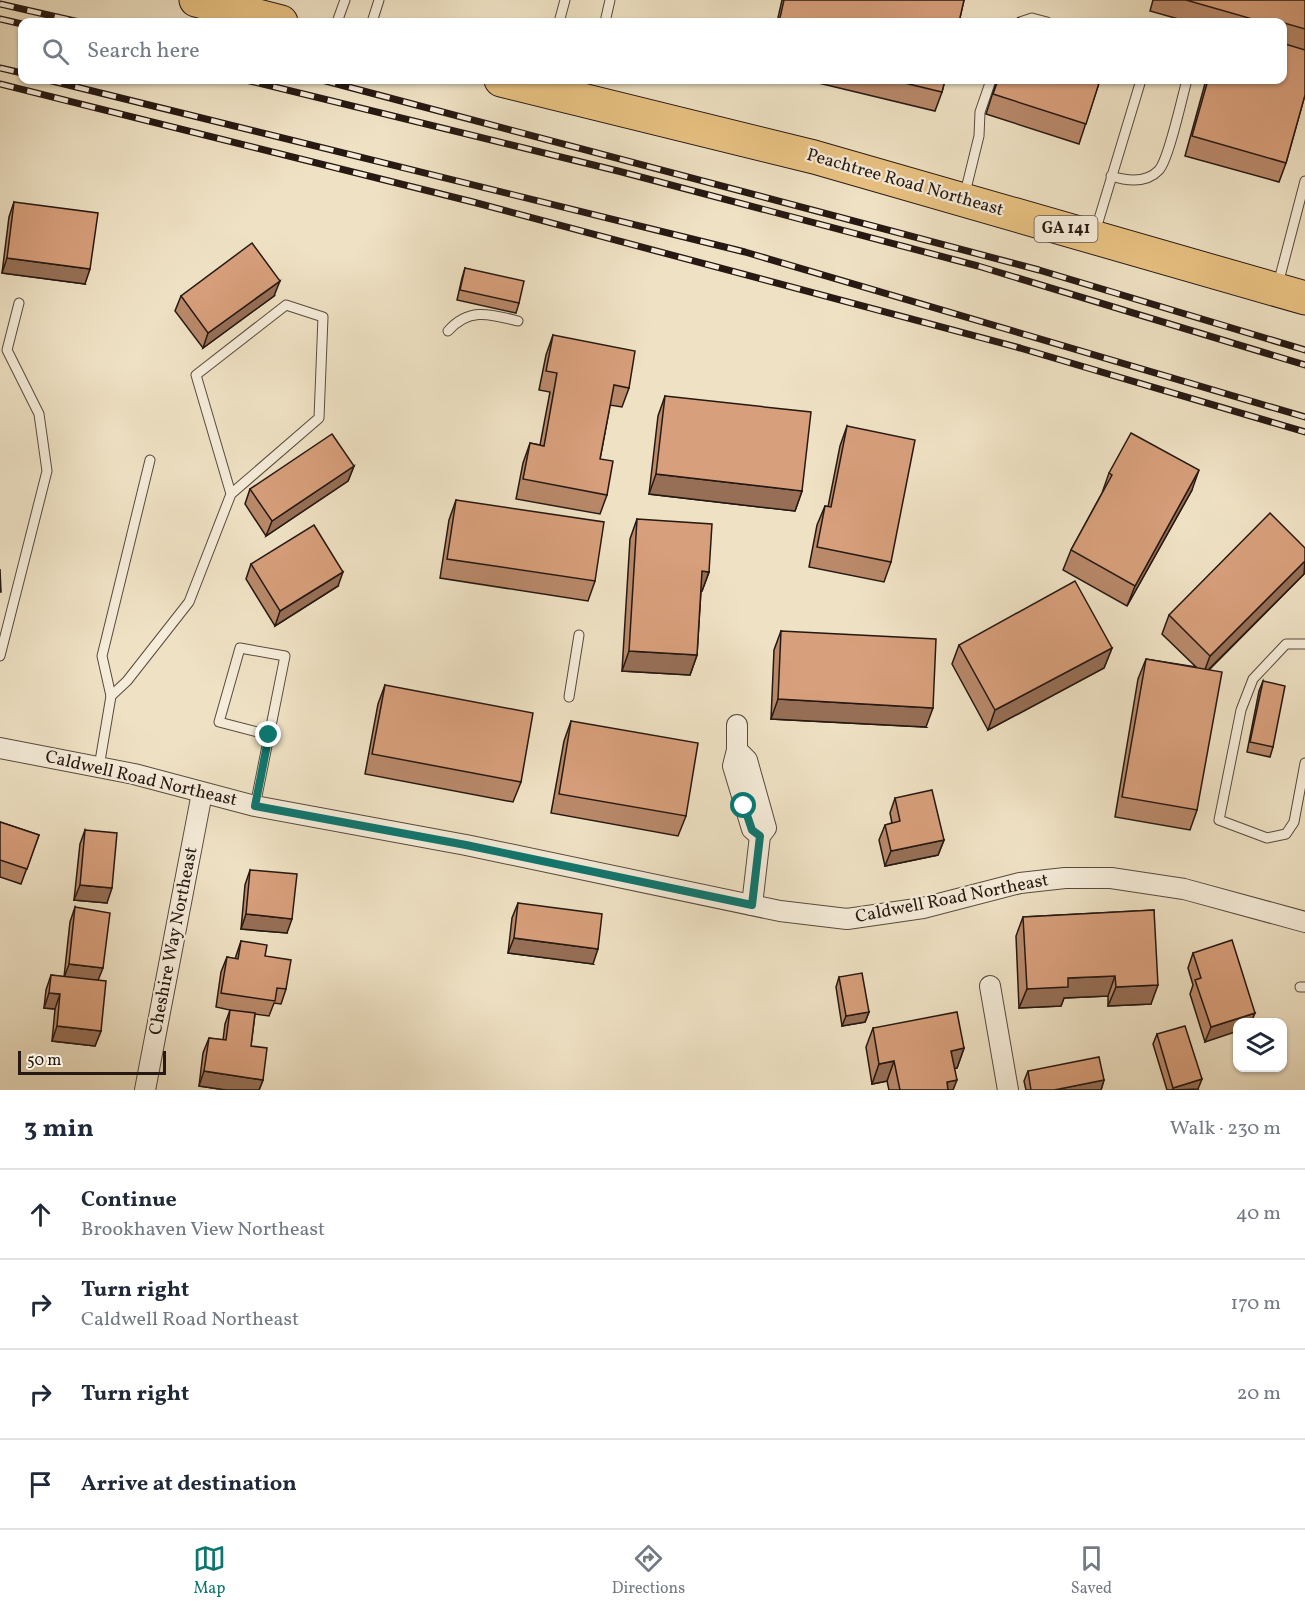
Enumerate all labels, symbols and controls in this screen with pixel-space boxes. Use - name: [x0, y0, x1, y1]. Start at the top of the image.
- search box: [18, 18, 1287, 84]
- icon: search: [39, 35, 72, 68]
- text: Search here: [87, 36, 200, 67]
- street label: Peachtree Road Northeast: [804, 143, 1006, 223]
- road number: GA 141: [1034, 216, 1098, 242]
- route end: [255, 721, 281, 747]
- street label: Caldwell Road Northeast: [43, 745, 239, 813]
- route start: [730, 792, 756, 818]
- street label: Cheshire Way Northeast: [144, 845, 204, 1037]
- street label: Caldwell Road Northeast: [853, 868, 1051, 930]
- map controls: [1233, 1018, 1287, 1072]
- button: layers: [1233, 1018, 1287, 1072]
- scale bar: [18, 1048, 166, 1076]
- text: 50 m: [27, 1050, 61, 1072]
- text: 3 min: [24, 1111, 94, 1147]
- text: Walk · 230 m: [1170, 1115, 1281, 1143]
- text: Continue: [81, 1185, 177, 1216]
- icon: ahead: [24, 1198, 57, 1231]
- text: 40 m: [1236, 1200, 1281, 1228]
- text: Brookhaven View Northeast: [81, 1216, 325, 1244]
- text: Turn right: [81, 1275, 189, 1306]
- icon: right: [24, 1288, 57, 1321]
- text: 170 m: [1231, 1290, 1281, 1318]
- text: Caldwell Road Northeast: [81, 1306, 299, 1334]
- icon: right: [24, 1378, 57, 1411]
- text: Turn right: [81, 1379, 189, 1410]
- text: 20 m: [1237, 1380, 1281, 1408]
- icon: arrive: [24, 1468, 57, 1501]
- text: Arrive at destination: [81, 1469, 297, 1500]
- tab: Map: [193, 1542, 226, 1600]
- tab: Directions: [612, 1542, 685, 1600]
- tab: Saved: [1071, 1542, 1112, 1600]

